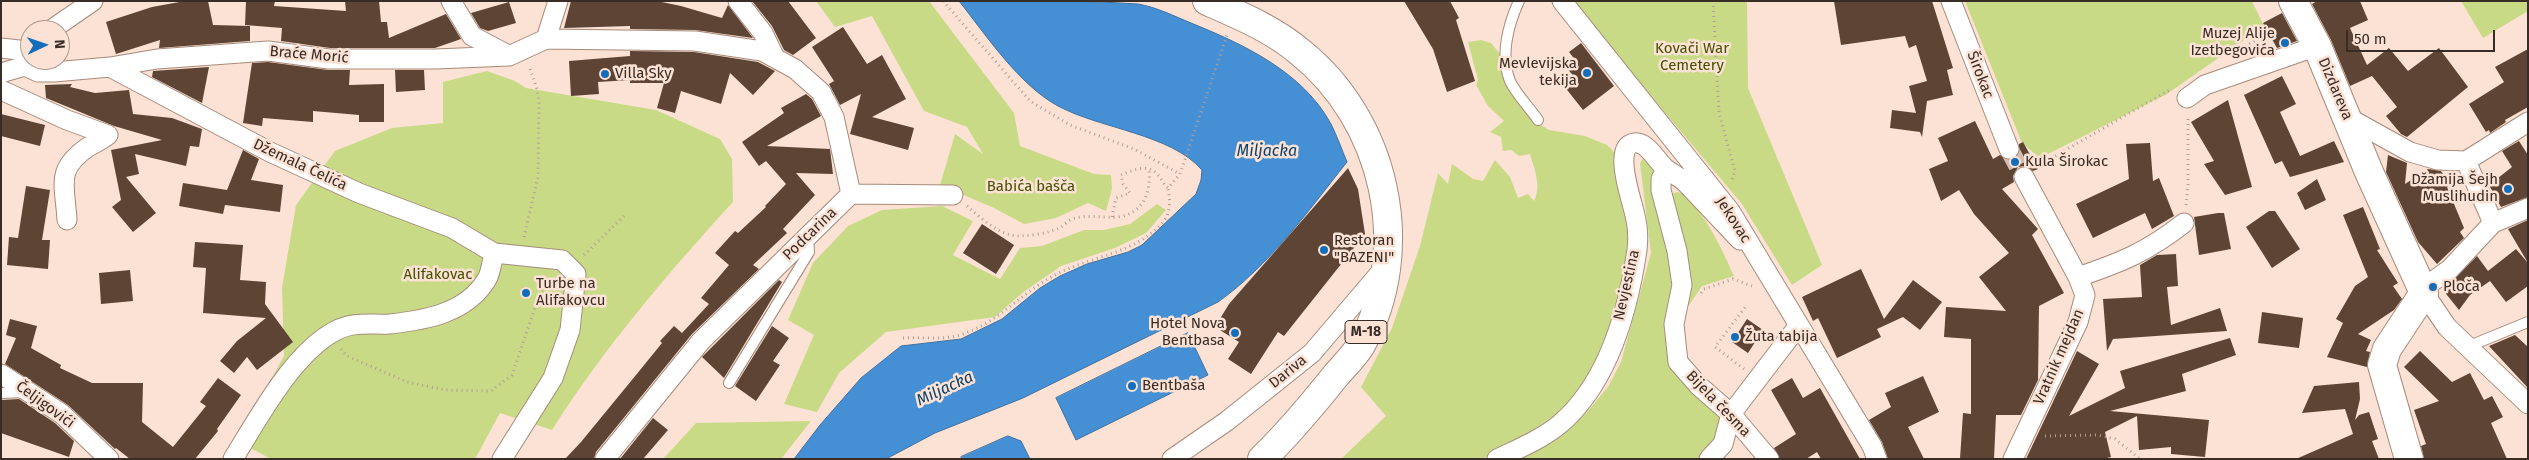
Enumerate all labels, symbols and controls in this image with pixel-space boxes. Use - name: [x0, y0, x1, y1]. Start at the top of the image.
- north arrow: [20, 20, 70, 70]
- scale bar: [2349, 20, 2498, 52]
- place label: Muzej Alije Izetbegovića: [2190, 25, 2275, 60]
- text: 50 m: [2354, 30, 2387, 48]
- marker: Muzej Alije Izetbegovića: [2279, 37, 2291, 49]
- text: N: [51, 39, 68, 49]
- park label: Kovači War Cemetery: [1655, 40, 1729, 75]
- street label: Braće Morić: [269, 43, 349, 67]
- street label: Širokac: [1963, 49, 1997, 101]
- place label: Mevlevijska tekija: [1499, 55, 1577, 90]
- street label: Dizdareva: [2314, 55, 2356, 123]
- place label: Villa Sky: [615, 65, 672, 83]
- marker: Mevlevijska tekija: [1581, 67, 1593, 79]
- marker: Villa Sky: [599, 68, 611, 80]
- street label: Džemala Čelića: [250, 135, 350, 195]
- water label: Miljacka: [1237, 142, 1297, 162]
- place label: Kula Širokac: [2025, 153, 2108, 171]
- marker: Kula Širokac: [2009, 156, 2021, 168]
- place label: Džamija Šejh Muslihudin: [2411, 171, 2498, 206]
- park label: Babića bašča: [987, 178, 1075, 196]
- marker: Džamija Šejh Muslihudin: [2502, 183, 2514, 195]
- street label: Jekovac: [1711, 194, 1755, 246]
- street label: Podcarina: [779, 204, 841, 264]
- place label: Restoran "BAZENI": [1334, 232, 1394, 267]
- marker: Restoran "BAZENI": [1318, 244, 1330, 256]
- street label: Nevjestina: [1610, 248, 1644, 322]
- park label: Alifakovac: [404, 266, 472, 284]
- place label: Turbe na Alifakovcu: [536, 275, 605, 310]
- place label: Ploča: [2443, 278, 2480, 296]
- marker: Ploča: [2427, 281, 2439, 293]
- marker: Turbe na Alifakovcu: [520, 287, 532, 299]
- street label: Vratnik mejdan: [2030, 306, 2088, 408]
- place label: Hotel Nova Bentbasa: [1150, 315, 1225, 350]
- road number: M-18: [1345, 321, 1387, 344]
- marker: Hotel Nova Bentbasa: [1229, 327, 1241, 339]
- place label: Žuta tabija: [1745, 328, 1818, 346]
- marker: Žuta tabija: [1729, 331, 1741, 343]
- street label: Dariva: [1266, 351, 1310, 393]
- street label: Bijela česma: [1682, 367, 1754, 441]
- water label: Miljacka: [914, 368, 976, 410]
- place label: Bentbaša: [1142, 377, 1205, 395]
- street label: Čeljigovići: [12, 378, 78, 432]
- marker: Bentbaša: [1126, 380, 1138, 392]

